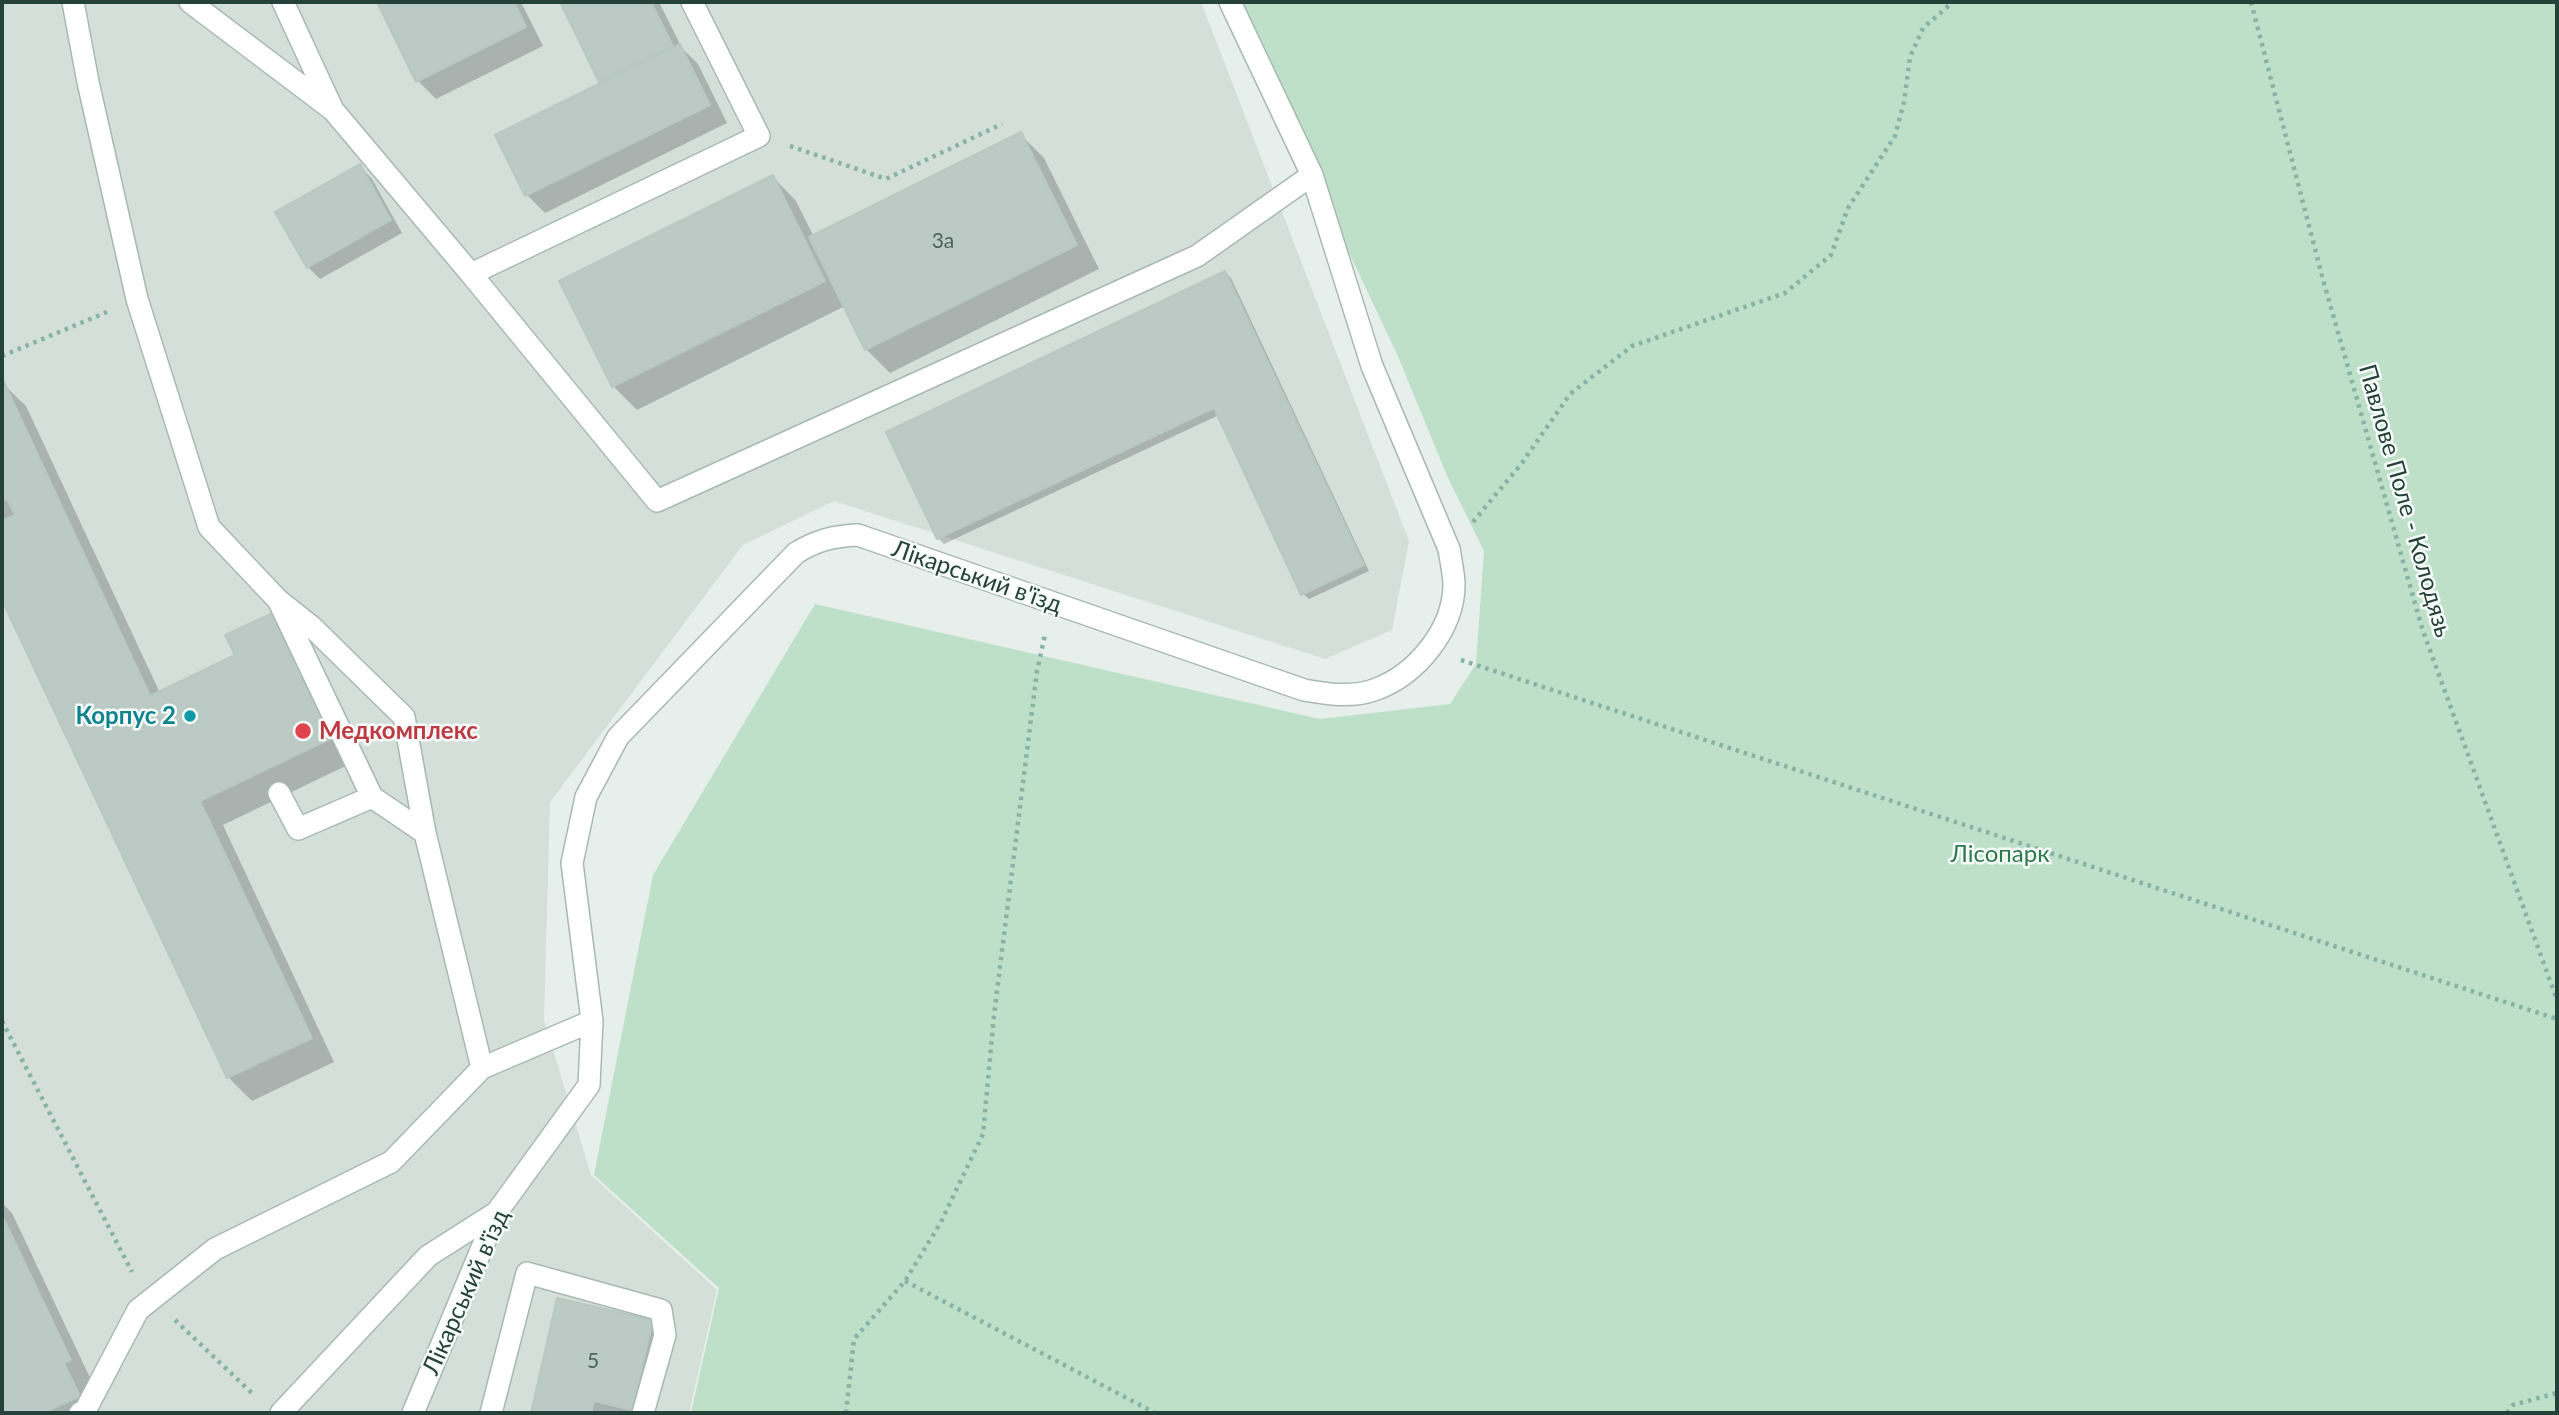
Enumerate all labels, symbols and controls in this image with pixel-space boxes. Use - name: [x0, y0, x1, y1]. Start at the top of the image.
- house number: 3а: [932, 228, 954, 254]
- street label: Павлове Поле - Колодязь: [2352, 361, 2458, 641]
- street label: Лікарський в'їзд: [888, 534, 1066, 620]
- place label: Корпус 2: [76, 702, 176, 730]
- marker: Корпус 2: [182, 708, 198, 724]
- place label: Медкомплекс: [319, 717, 478, 745]
- marker: Медкомплекс: [293, 721, 313, 741]
- park label: Лісопарк: [1950, 840, 2050, 868]
- street label: Лікарський в'їзд: [417, 1205, 515, 1379]
- house number: 5: [587, 1348, 599, 1374]

